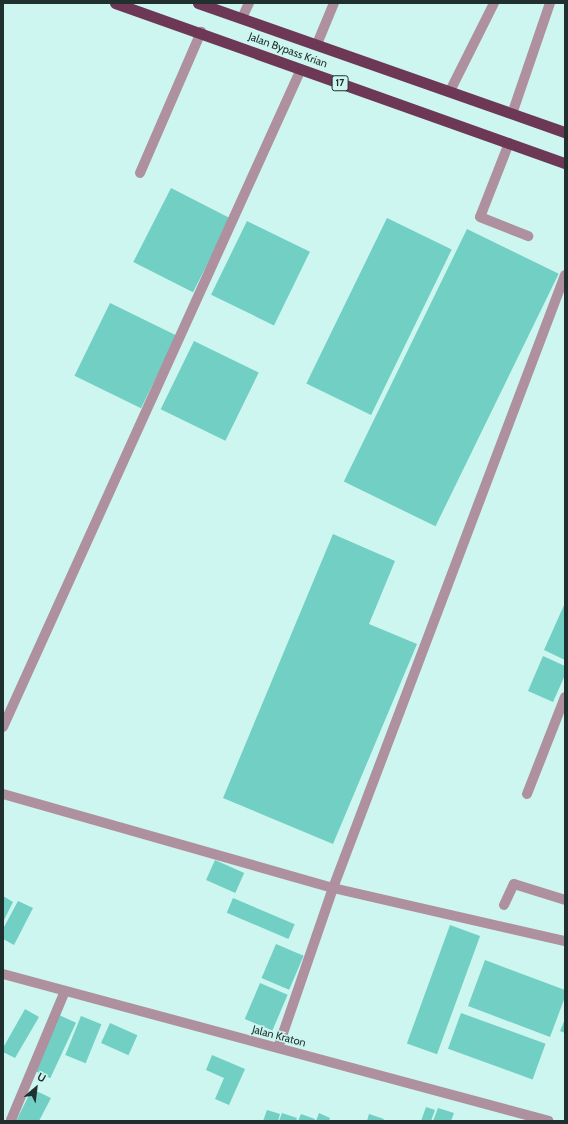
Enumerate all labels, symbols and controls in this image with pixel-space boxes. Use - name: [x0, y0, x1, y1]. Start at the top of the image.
- street label: Jalan Bypass Krian: [247, 30, 329, 70]
- road number: 17: [331, 75, 349, 91]
- street label: Jalan Kraton: [251, 1022, 307, 1050]
- north arrow: [16, 1068, 56, 1108]
- text: U: [35, 1069, 48, 1085]

